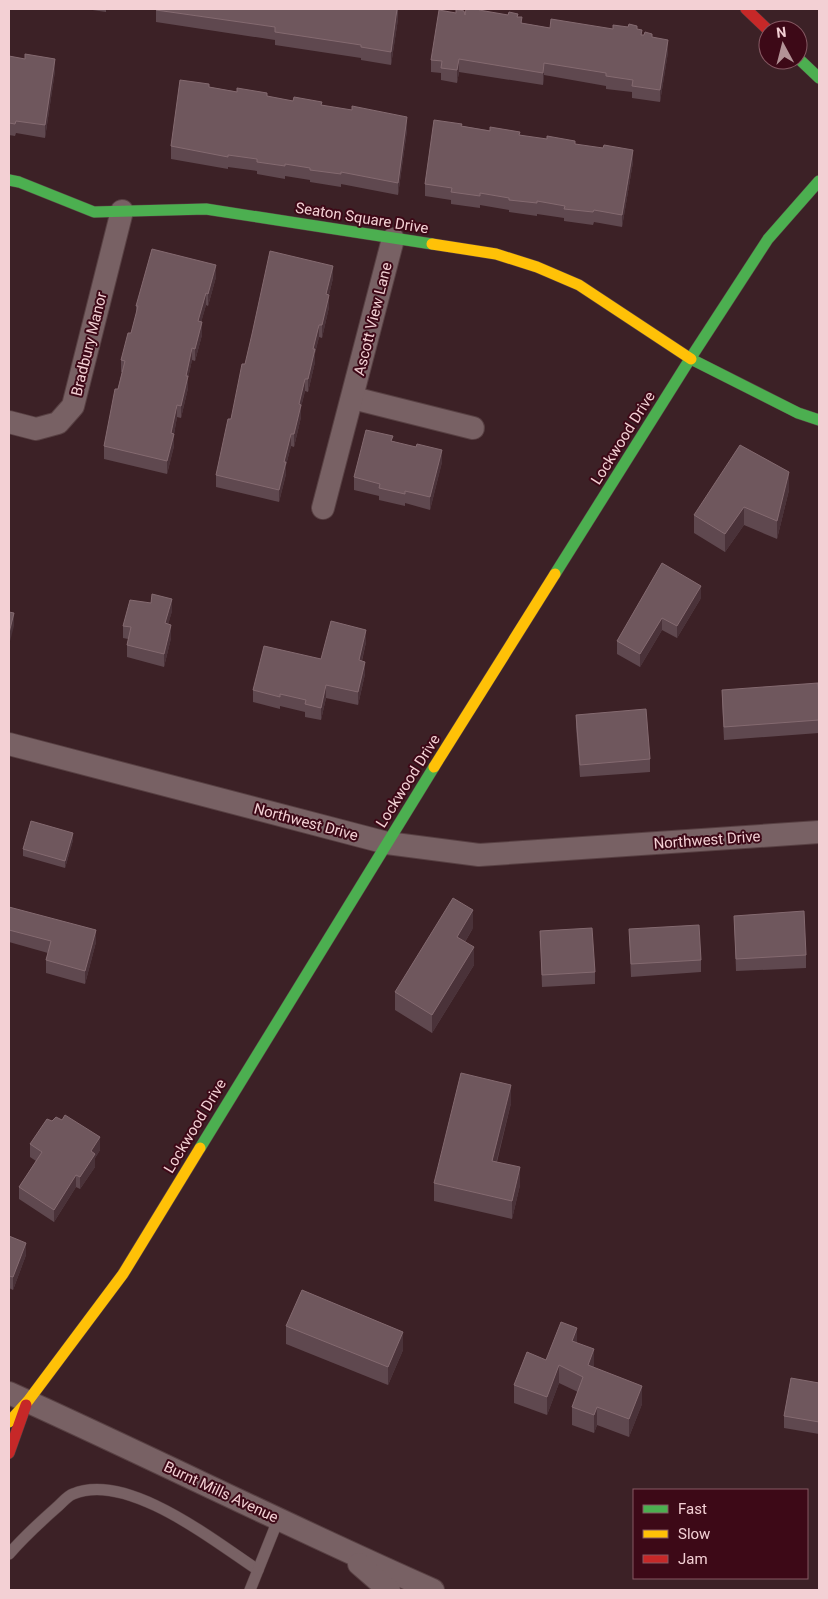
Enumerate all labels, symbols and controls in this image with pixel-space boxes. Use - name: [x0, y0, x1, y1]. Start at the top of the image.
- north arrow: [758, 20, 808, 70]
- text: N: [776, 24, 787, 41]
- street label: Seaton Square Drive: [294, 199, 430, 237]
- street label: Ascott View Lane: [350, 260, 396, 377]
- street label: Bradbury Manor: [67, 290, 111, 398]
- street label: Lockwood Drive: [587, 388, 659, 488]
- street label: Lockwood Drive: [372, 731, 444, 831]
- street label: Northwest Drive: [252, 799, 360, 845]
- street label: Northwest Drive: [653, 827, 761, 853]
- street label: Lockwood Drive: [160, 1076, 230, 1176]
- street label: Burnt Mills Avenue: [161, 1458, 281, 1526]
- legend: [633, 1489, 808, 1579]
- text: Fast: [678, 1500, 707, 1518]
- text: Slow: [678, 1525, 710, 1543]
- text: Jam: [678, 1550, 708, 1568]

